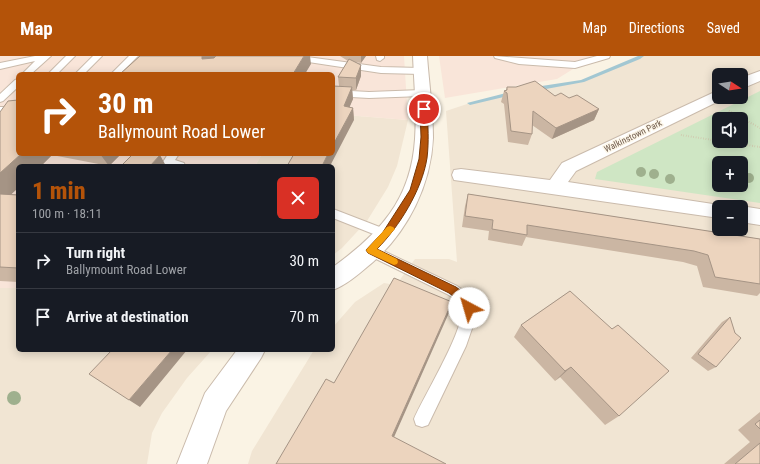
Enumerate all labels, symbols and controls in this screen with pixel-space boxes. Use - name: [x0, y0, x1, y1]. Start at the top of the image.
- text: Map: [20, 17, 53, 40]
- text: Map: [583, 20, 607, 36]
- text: Directions: [629, 20, 685, 36]
- text: Saved: [707, 20, 740, 36]
- north arrow: [712, 68, 748, 104]
- map controls: [712, 68, 748, 236]
- text: 30 m: [98, 87, 154, 120]
- icon: right: [32, 88, 84, 140]
- pin: [407, 92, 441, 126]
- icon: arrive: [413, 98, 435, 120]
- button: sound: [712, 112, 748, 148]
- street label: Walkinstown Park: [602, 118, 664, 154]
- text: Ballymount Road Lower: [98, 121, 265, 142]
- button: +: [712, 156, 748, 192]
- text: 1 min: [32, 177, 86, 205]
- button: close: [277, 177, 319, 219]
- button: −: [712, 200, 748, 236]
- text: 100 m · 18:11: [32, 206, 102, 221]
- text: Turn right: [66, 244, 125, 262]
- icon: right: [32, 250, 54, 272]
- text: 30 m: [289, 252, 319, 270]
- text: Ballymount Road Lower: [66, 262, 187, 277]
- position arrow: [448, 287, 490, 329]
- icon: arrive: [32, 306, 54, 328]
- text: Arrive at destination: [66, 308, 189, 326]
- text: 70 m: [289, 308, 319, 326]

